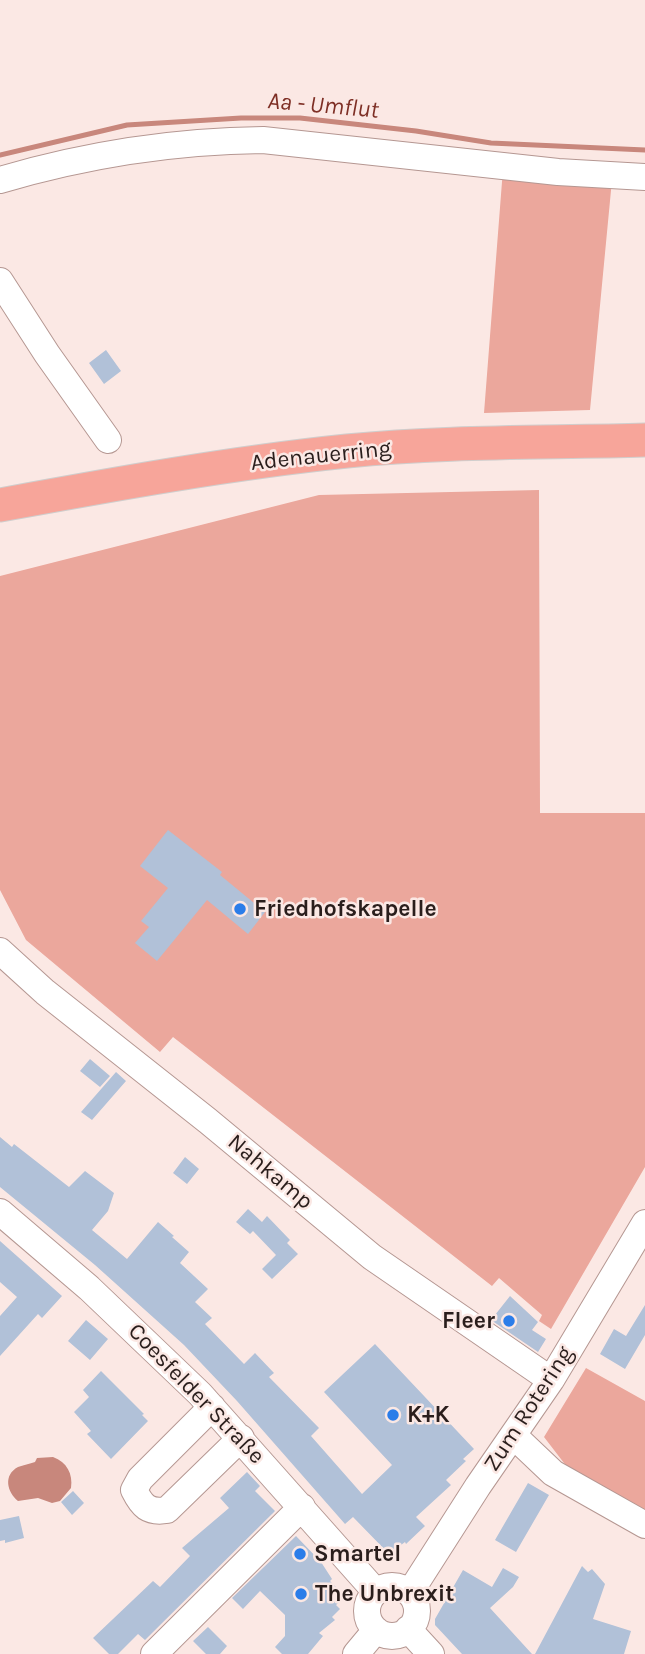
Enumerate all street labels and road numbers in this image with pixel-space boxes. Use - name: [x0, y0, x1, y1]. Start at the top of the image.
- street label: Adenauerring: [249, 435, 393, 477]
- street label: Nahkamp: [222, 1128, 318, 1216]
- street label: Coesfelder Straße: [122, 1318, 270, 1470]
- street label: Zum Rotering: [478, 1341, 580, 1477]

